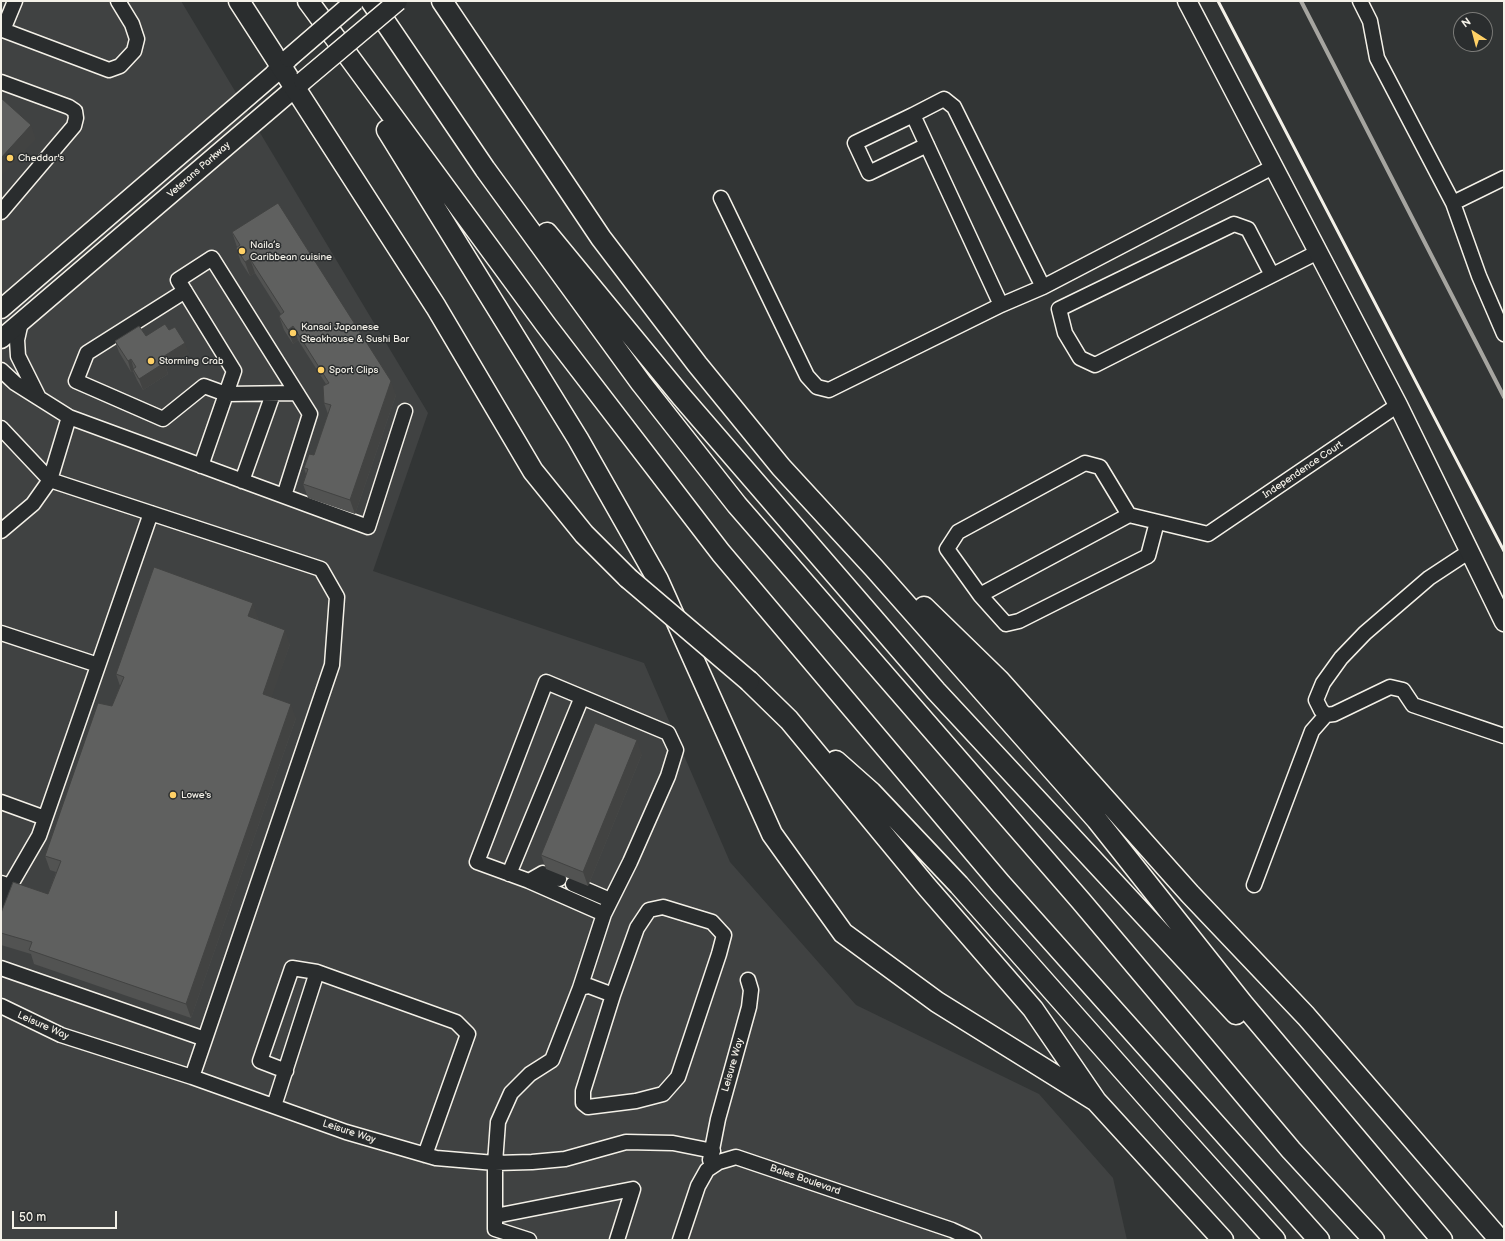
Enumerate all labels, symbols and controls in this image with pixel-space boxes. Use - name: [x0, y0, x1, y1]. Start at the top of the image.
- north arrow: [1453, 12, 1493, 52]
- text: N: [1459, 15, 1473, 30]
- street label: Veterans Parkway: [165, 139, 233, 201]
- place label: Cheddar's: [18, 152, 64, 164]
- marker: Cheddar's: [5, 153, 15, 163]
- place label: Naila’s Caribbean cuisine: [250, 239, 332, 262]
- marker: Naila’s Caribbean cuisine: [237, 246, 247, 256]
- place label: Kansai Japanese Steakhouse & Sushi Bar: [301, 321, 409, 344]
- marker: Kansai Japanese Steakhouse & Sushi Bar: [288, 328, 298, 338]
- place label: Storming Crab: [159, 355, 224, 367]
- marker: Storming Crab: [146, 356, 156, 366]
- place label: Sport Clips: [329, 364, 378, 376]
- marker: Sport Clips: [316, 365, 326, 375]
- street label: Independence Court: [1261, 439, 1345, 501]
- place label: Lowe's: [181, 789, 211, 801]
- marker: Lowe's: [168, 790, 178, 800]
- street label: Leisure Way: [15, 1009, 71, 1043]
- street label: Leisure Way: [720, 1037, 746, 1093]
- street label: Leisure Way: [321, 1118, 377, 1146]
- street label: Bales Boulevard: [768, 1162, 842, 1198]
- scale bar: [14, 1203, 119, 1229]
- text: 50 m: [19, 1210, 46, 1225]

